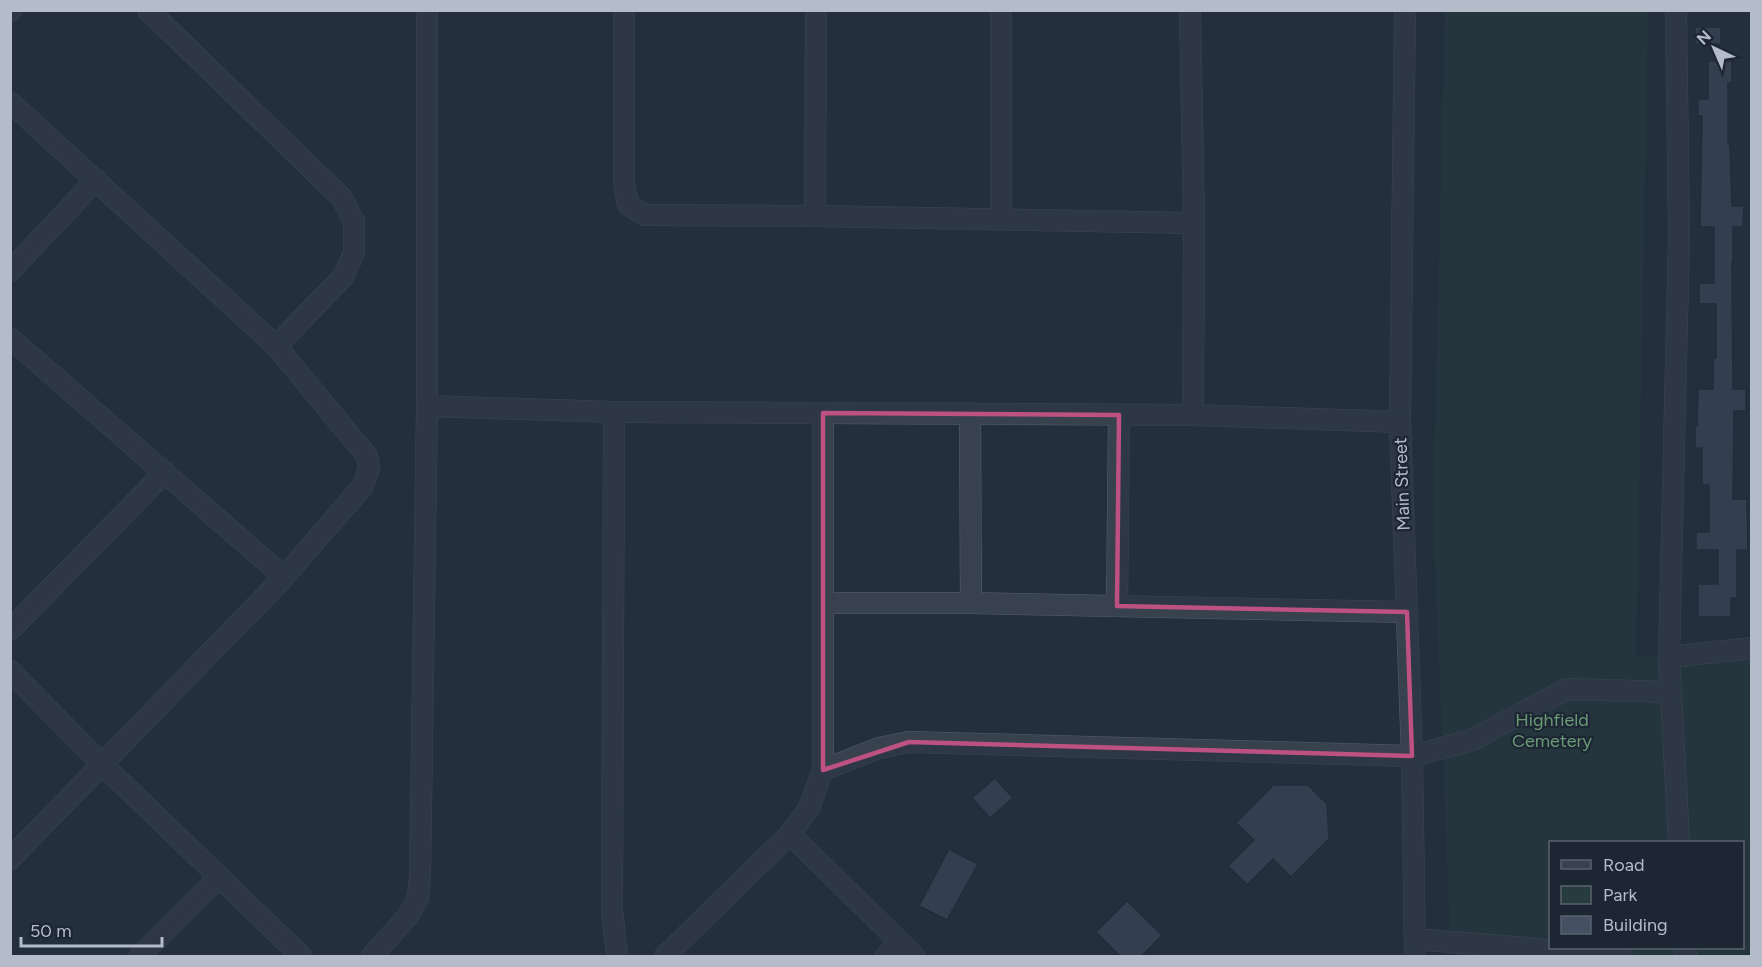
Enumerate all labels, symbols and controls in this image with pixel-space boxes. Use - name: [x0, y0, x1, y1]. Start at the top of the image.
- north arrow: [1684, 18, 1744, 78]
- text: N: [1693, 26, 1715, 49]
- street label: Main Street: [1389, 437, 1415, 531]
- park label: Highfield Cemetery: [1512, 709, 1593, 752]
- legend: [1549, 841, 1744, 949]
- text: Road: [1603, 854, 1644, 876]
- text: Park: [1603, 884, 1638, 906]
- scale bar: [21, 910, 162, 948]
- text: Building: [1603, 914, 1668, 936]
- text: 50 m: [30, 920, 72, 942]

